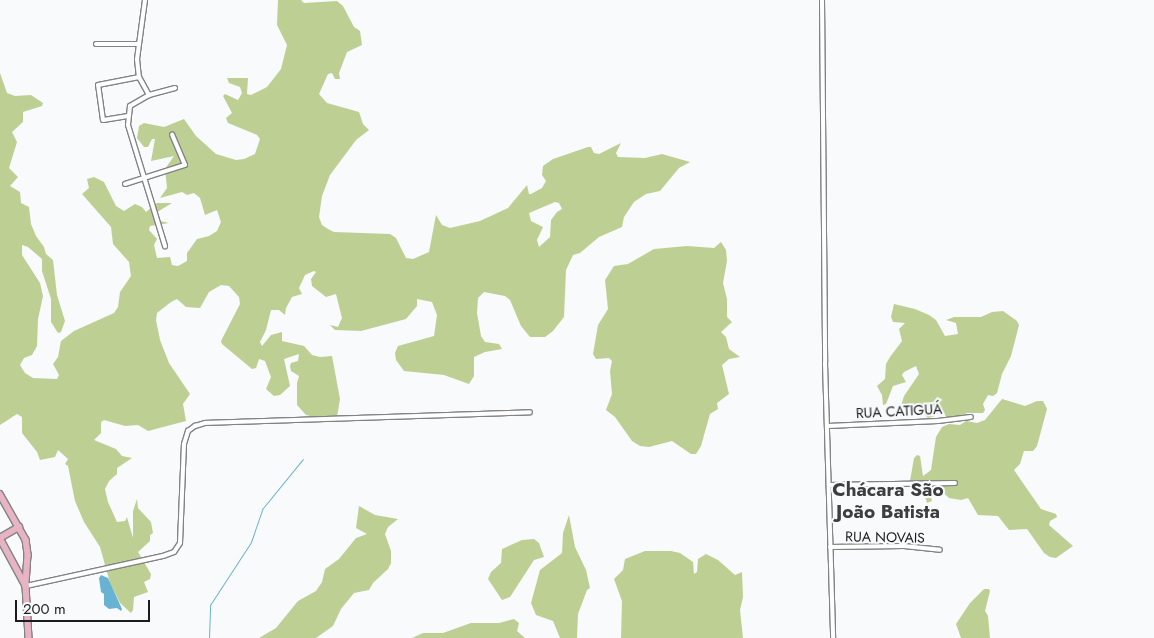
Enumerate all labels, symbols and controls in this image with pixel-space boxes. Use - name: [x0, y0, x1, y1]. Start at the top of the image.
- street label: RUA CATIGUÁ: [855, 400, 943, 422]
- district label: Chácara São João Batista: [832, 479, 944, 523]
- street label: RUA NOVAIS: [845, 528, 925, 546]
- scale bar: [18, 590, 152, 622]
- text: 200 m: [23, 598, 66, 620]

